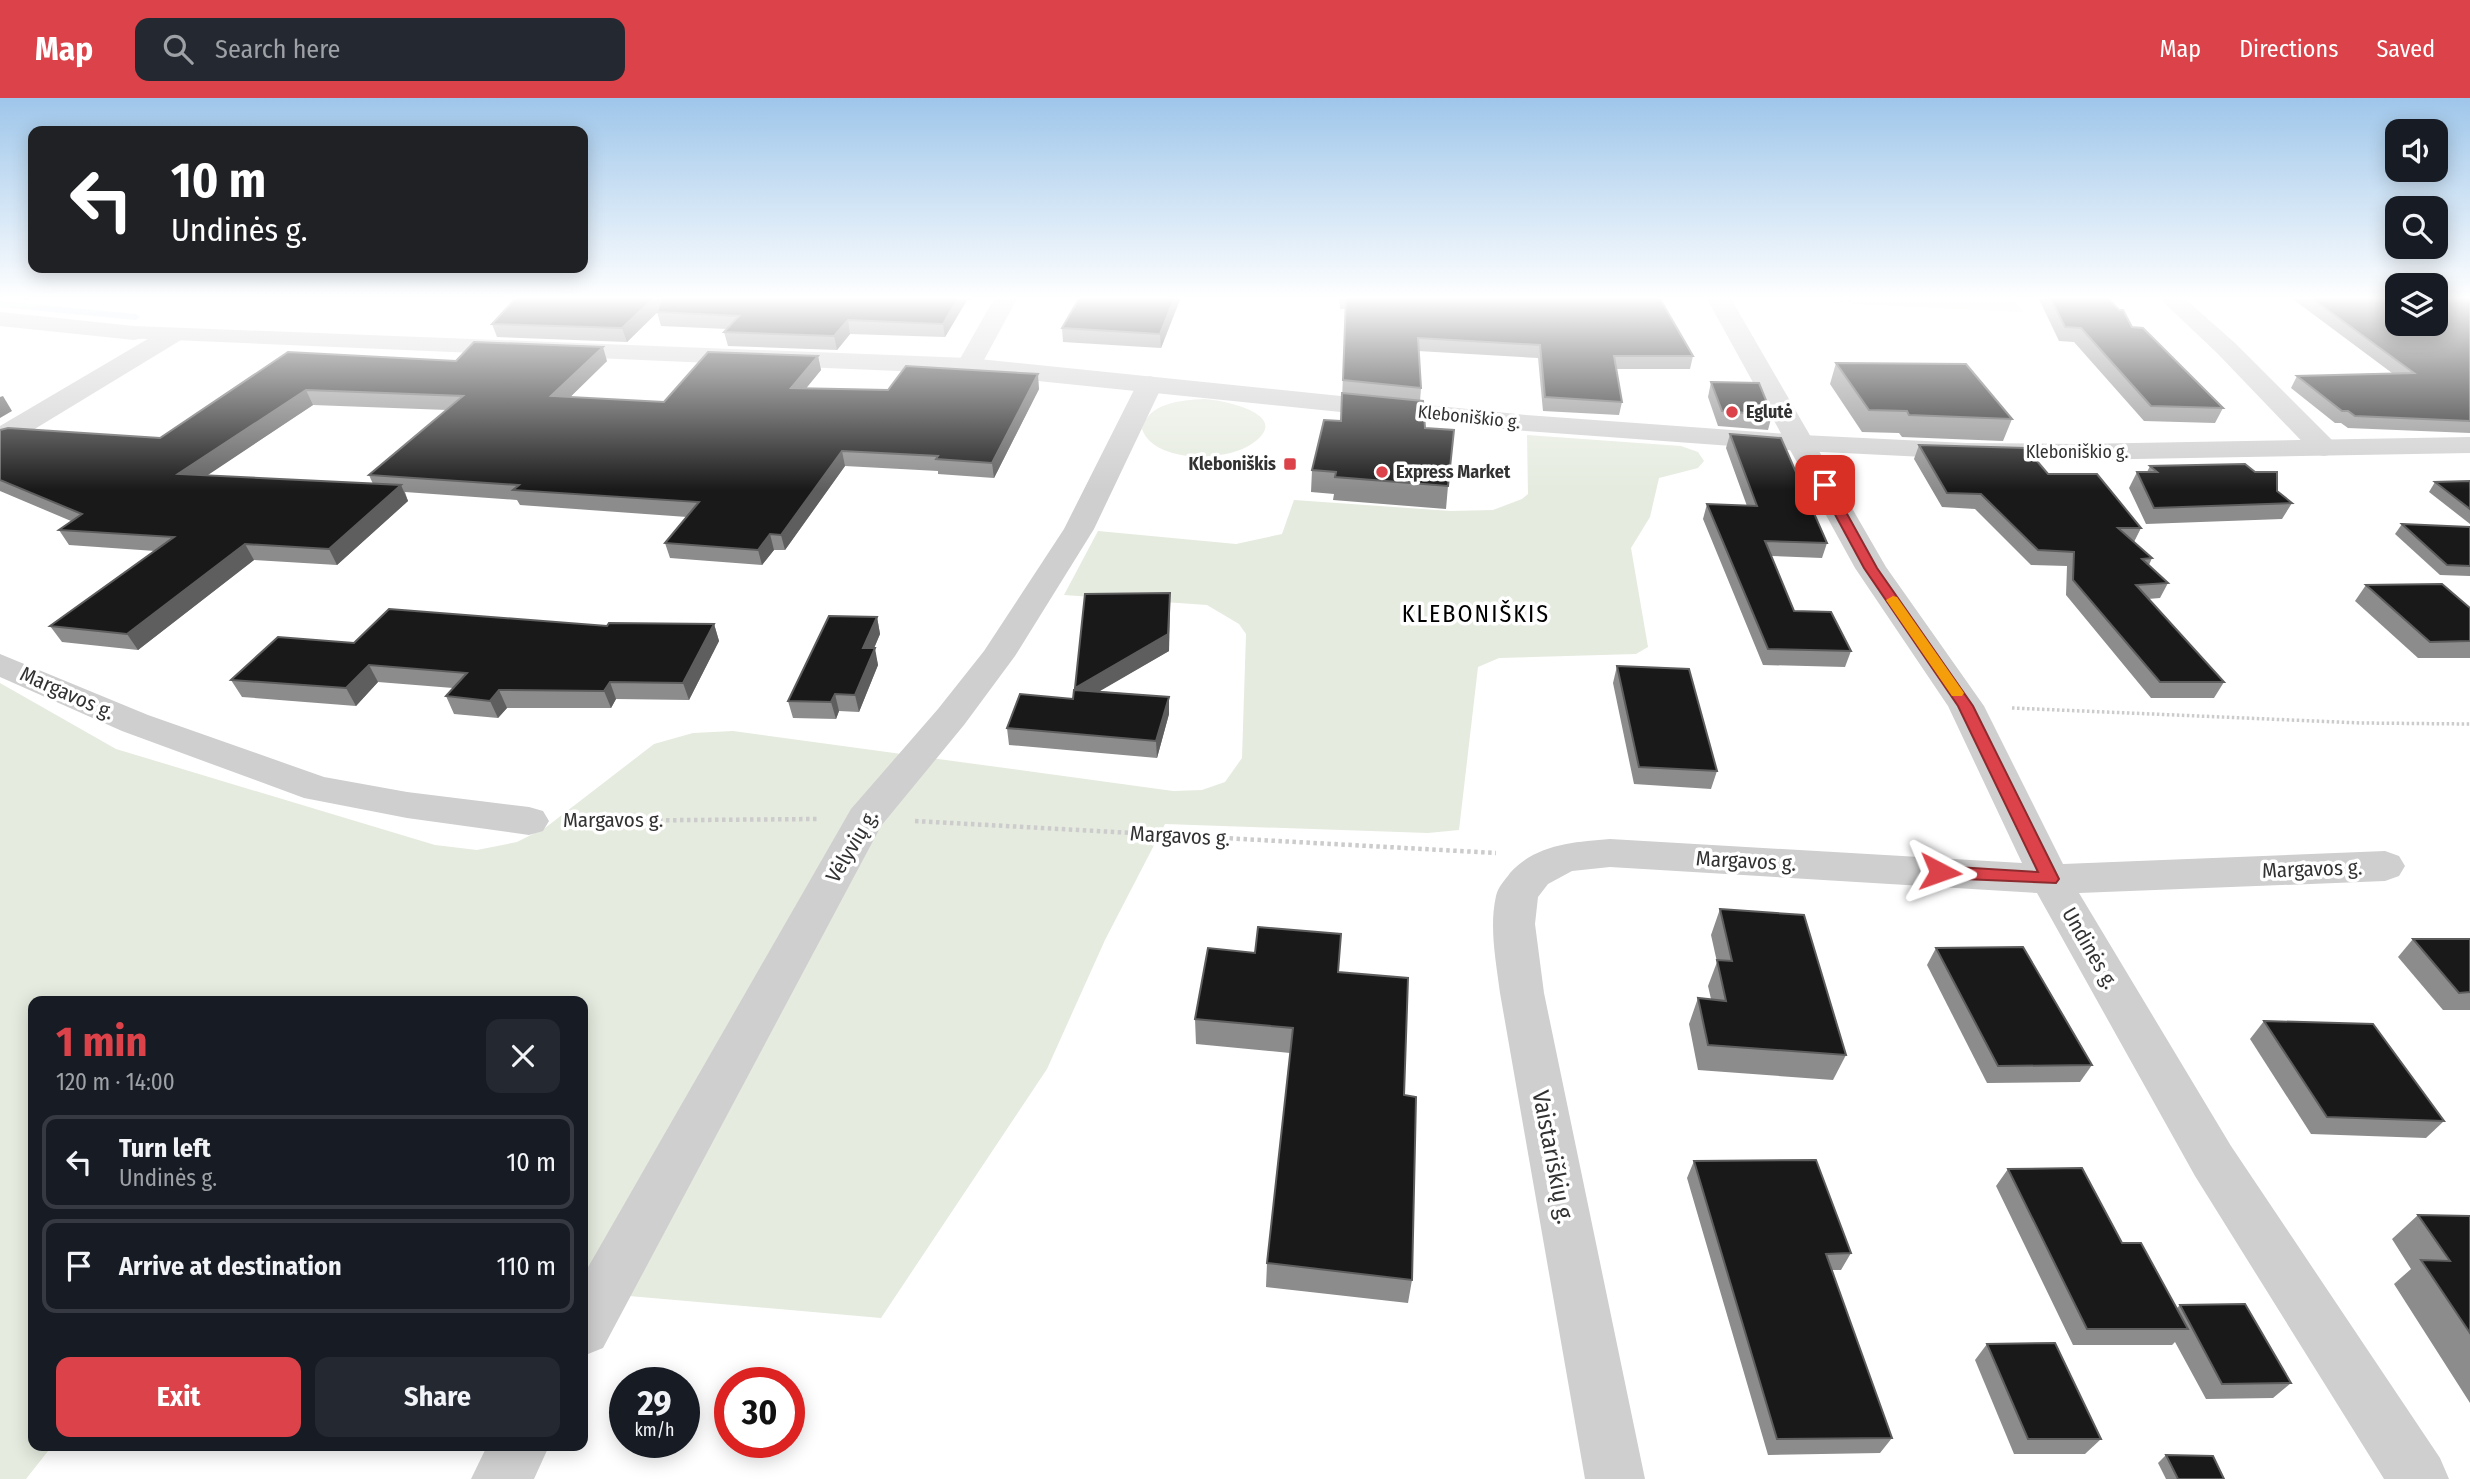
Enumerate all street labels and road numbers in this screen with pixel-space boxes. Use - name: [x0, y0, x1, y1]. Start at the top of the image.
- street label: Kleboniškio g.: [1417, 401, 1521, 433]
- street label: Kleboniškio g.: [2026, 441, 2129, 463]
- street label: Margavos g.: [16, 661, 118, 725]
- street label: Vėlyvių g.: [820, 805, 884, 887]
- street label: Margavos g.: [563, 807, 663, 833]
- street label: Margavos g.: [1129, 820, 1231, 852]
- street label: Margavos g.: [1695, 845, 1797, 877]
- street label: Margavos g.: [2261, 854, 2363, 884]
- street label: Undinės g.: [2056, 903, 2124, 993]
- street label: Vaistariškių g.: [1526, 1088, 1580, 1226]

